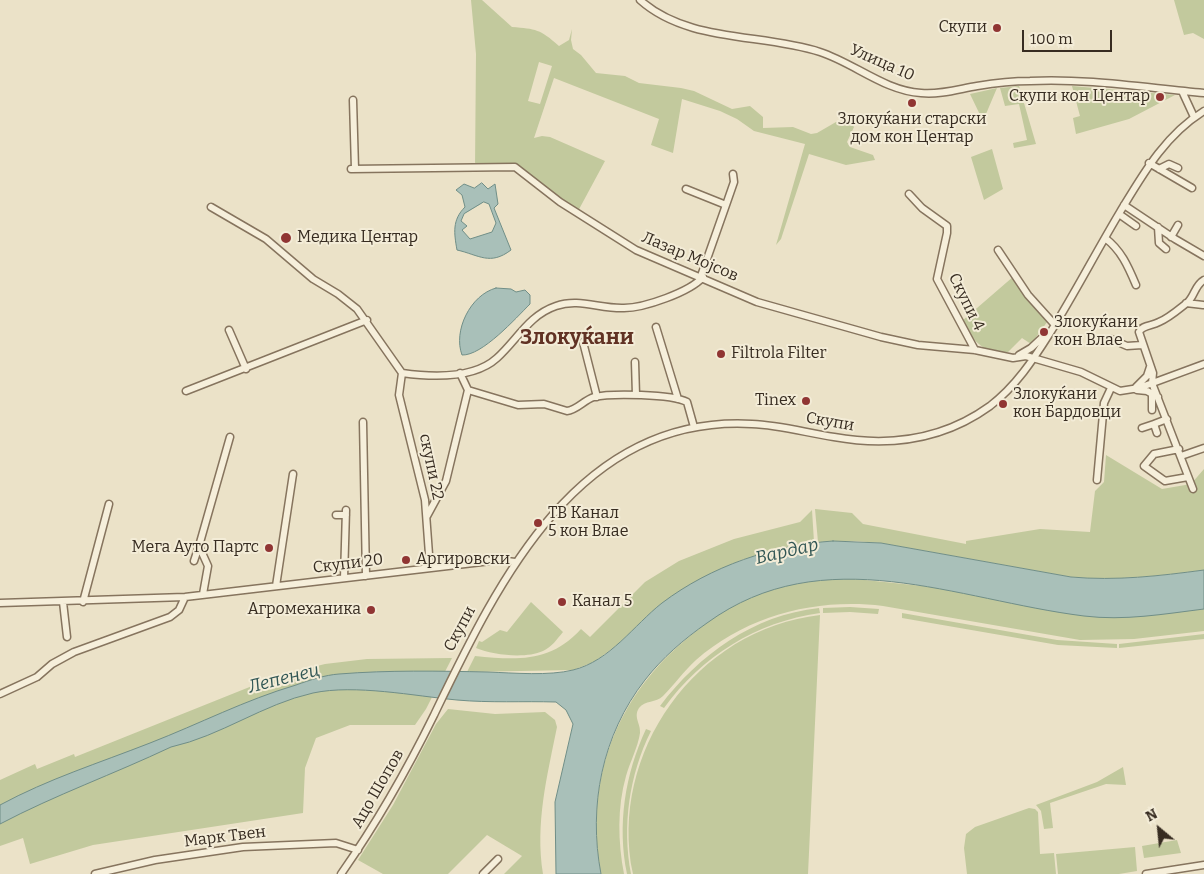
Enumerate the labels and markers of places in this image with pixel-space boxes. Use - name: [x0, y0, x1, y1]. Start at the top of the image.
- place label: Скупи: [938, 18, 987, 38]
- marker: Скупи: [991, 22, 1003, 34]
- place label: Скупи кон Центар: [1009, 87, 1150, 107]
- marker: Скупи кон Центар: [1154, 91, 1166, 103]
- marker: Злокуќани старски дом кон Центар: [906, 97, 918, 109]
- place label: Злокуќани старски дом кон Центар: [838, 110, 986, 148]
- place label: Медика Центар: [297, 228, 418, 248]
- marker: Медика Центар: [279, 231, 293, 245]
- place label: Злокуќани кон Влае: [1054, 313, 1138, 351]
- marker: Злокуќани кон Влае: [1038, 326, 1050, 338]
- place label: Filtrola Filter: [731, 344, 827, 364]
- marker: Filtrola Filter: [715, 348, 727, 360]
- place label: Злокуќани кон Бардовци: [1013, 385, 1121, 423]
- place label: Tinex: [755, 391, 796, 411]
- marker: Tinex: [800, 395, 812, 407]
- marker: Злокуќани кон Бардовци: [997, 398, 1009, 410]
- place label: ТВ Канал 5 кон Влае: [548, 504, 628, 542]
- marker: ТВ Канал 5 кон Влае: [532, 517, 544, 529]
- place label: Мега Ауто Партс: [132, 538, 259, 558]
- marker: Мега Ауто Партс: [263, 542, 275, 554]
- place label: Аргировски: [416, 550, 510, 570]
- marker: Аргировски: [400, 554, 412, 566]
- place label: Канал 5: [572, 592, 632, 612]
- marker: Канал 5: [556, 596, 568, 608]
- place label: Агромеханика: [248, 600, 361, 620]
- marker: Агромеханика: [365, 604, 377, 616]

